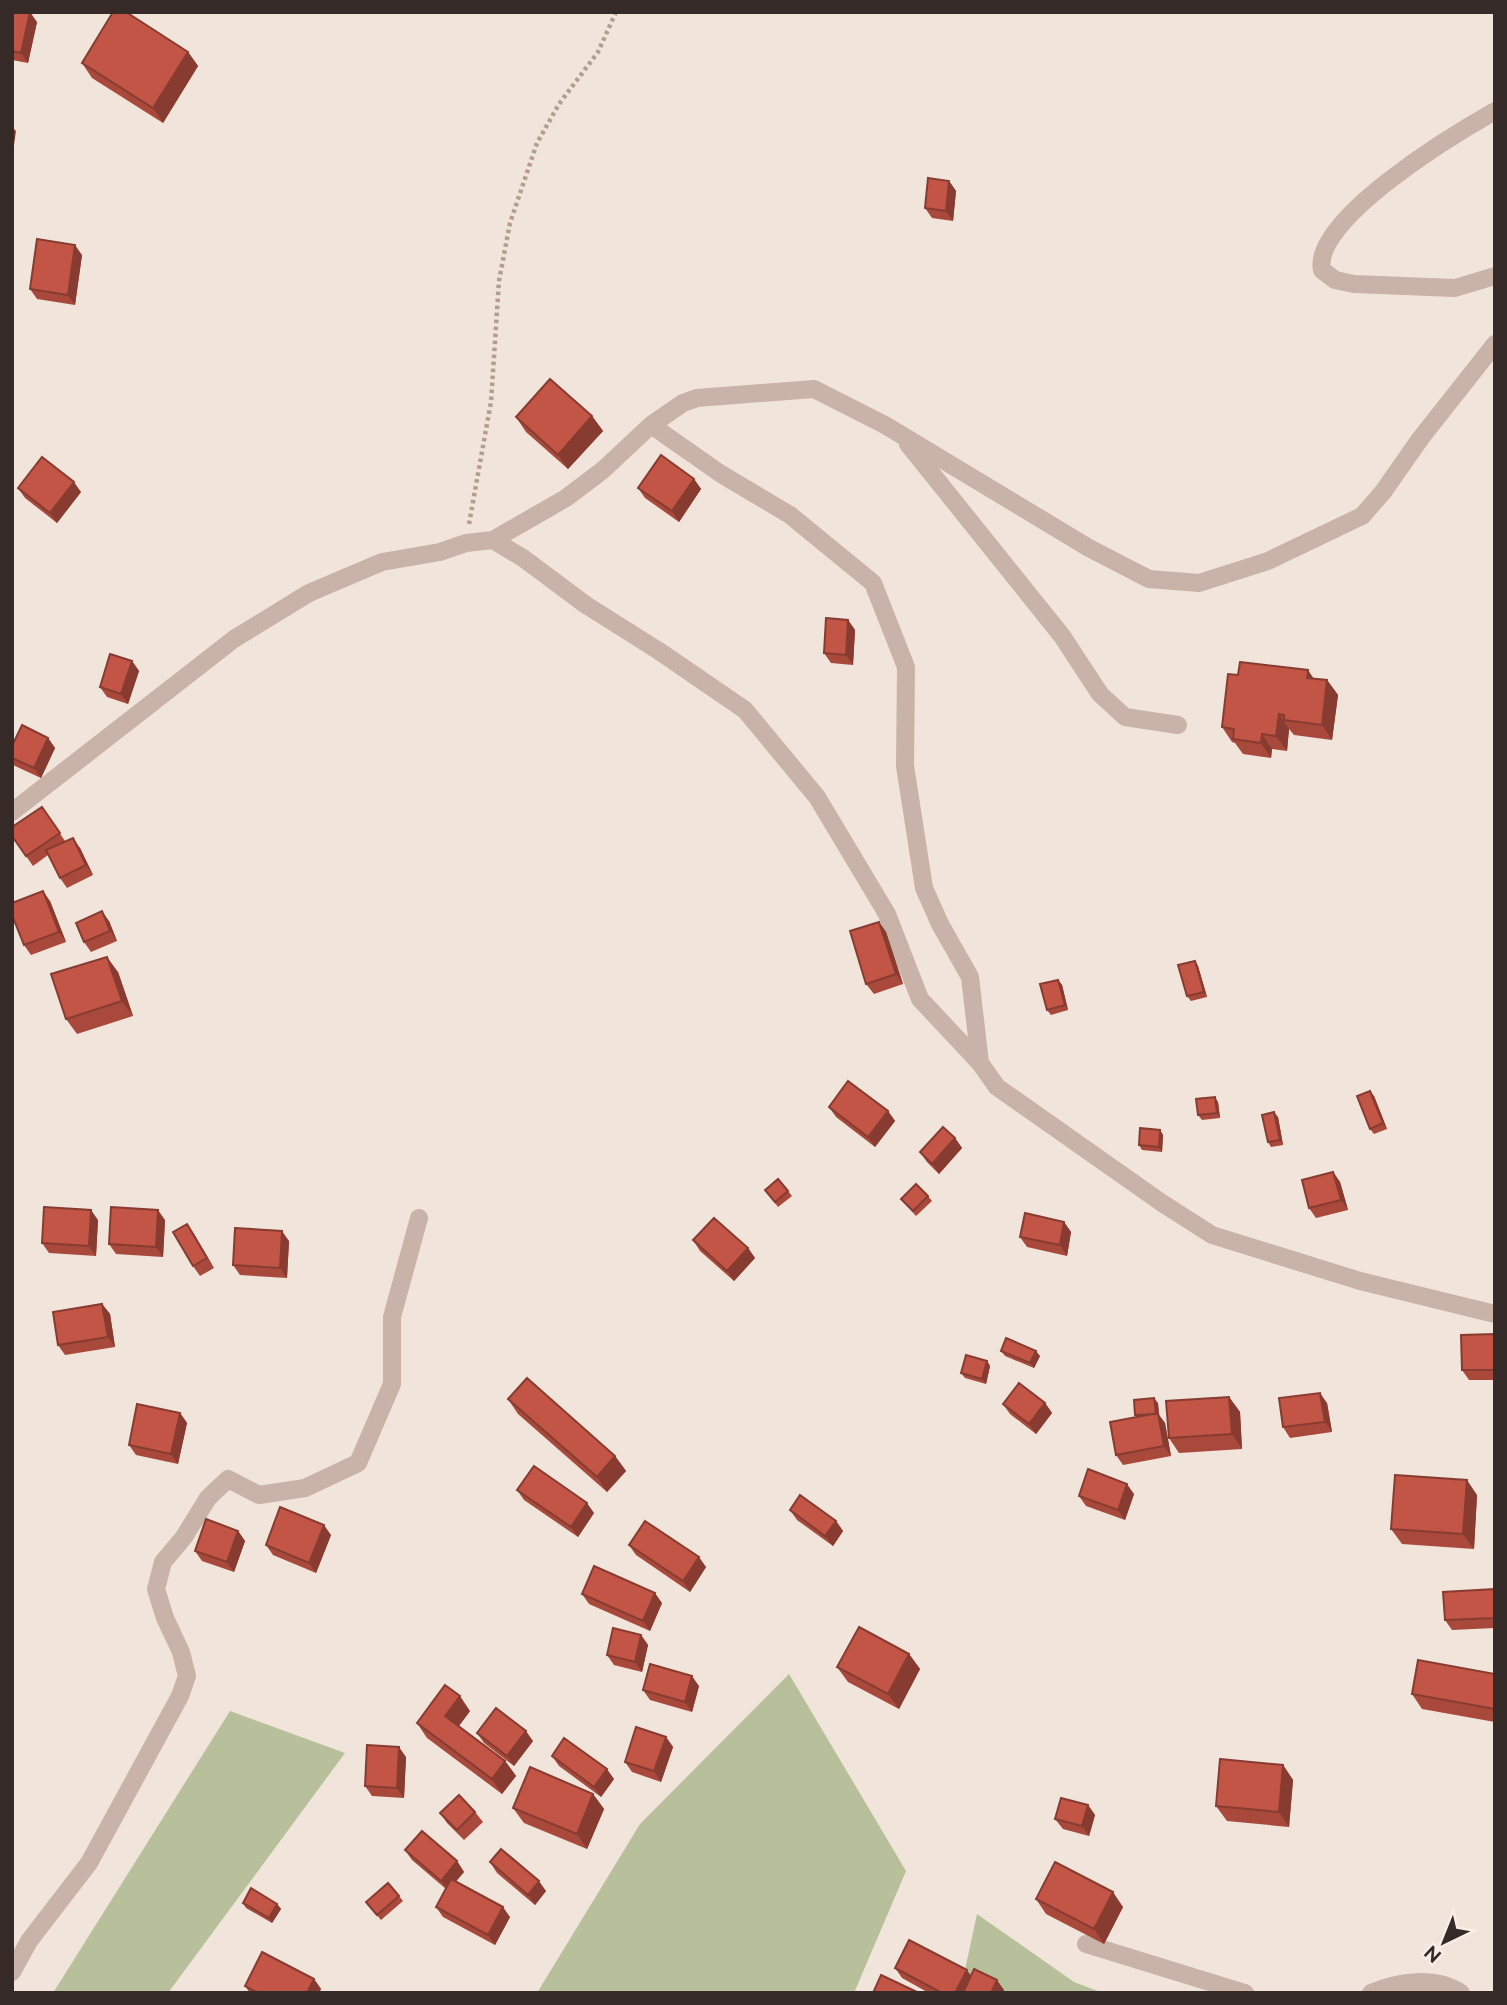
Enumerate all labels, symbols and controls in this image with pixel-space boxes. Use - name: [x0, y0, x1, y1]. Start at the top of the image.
- north arrow: [1409, 1907, 1479, 1977]
- text: N: [1420, 1941, 1445, 1967]

